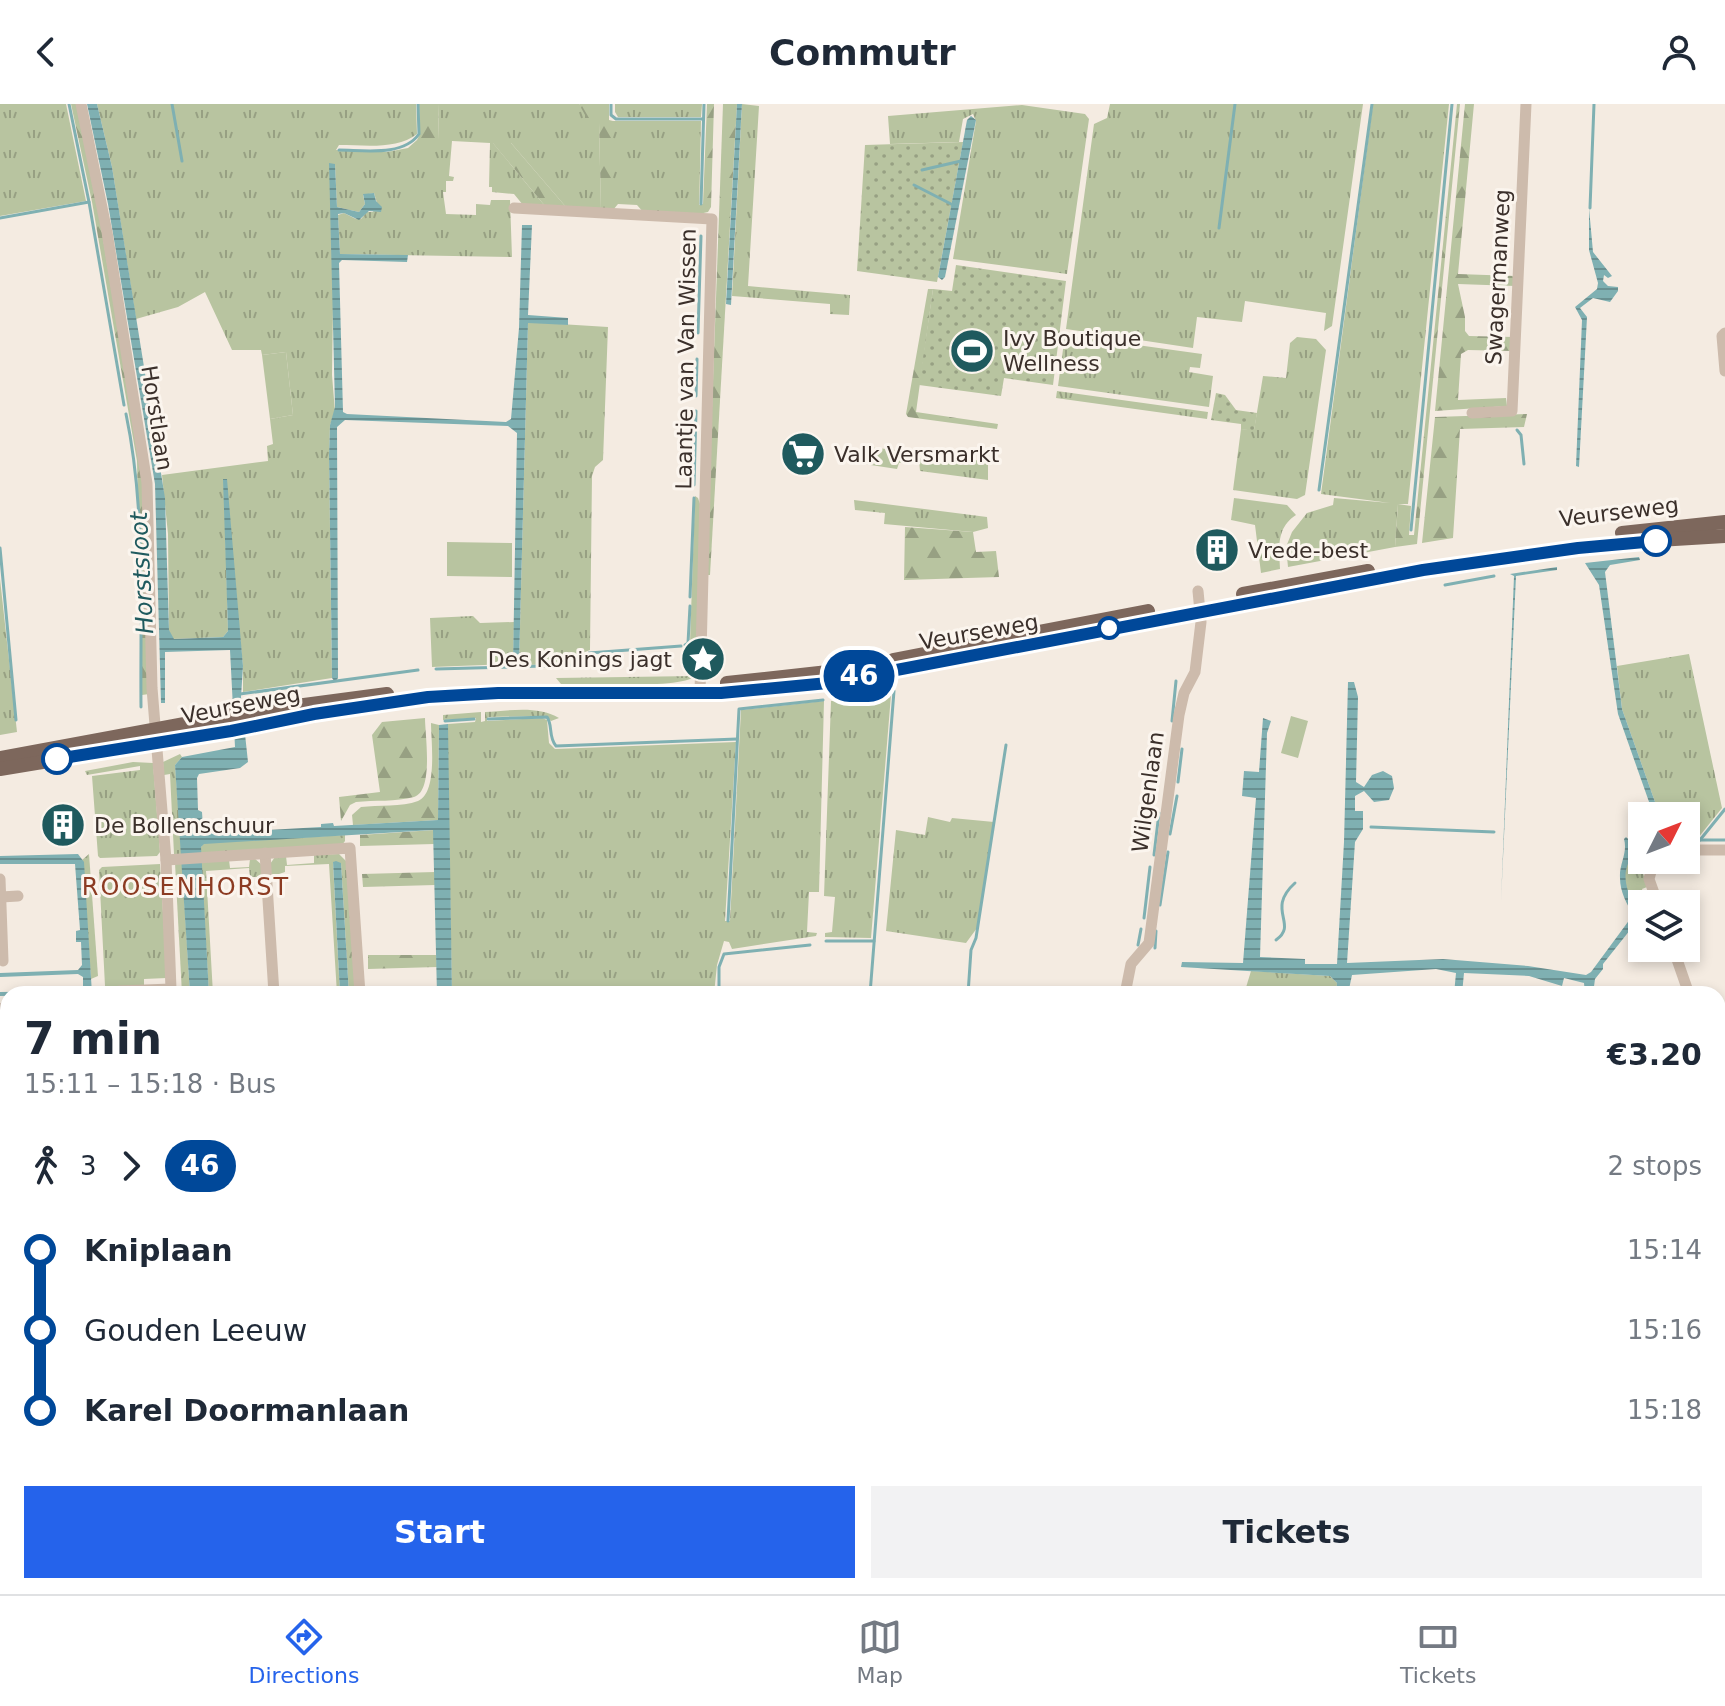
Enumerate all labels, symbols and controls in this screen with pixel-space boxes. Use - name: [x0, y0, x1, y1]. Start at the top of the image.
- icon: back: [24, 30, 68, 74]
- icon: person: [1657, 30, 1701, 74]
- text: Commutr: [769, 32, 956, 73]
- street label: Swagermanweg: [1481, 188, 1515, 366]
- street label: Laantje van Van Wissen: [671, 228, 701, 490]
- place label: Ivy Boutique Wellness: [1003, 326, 1141, 376]
- sports icon: Ivy Boutique Wellness: [948, 327, 996, 375]
- street label: Horstlaan: [136, 364, 178, 472]
- supermarket icon: Valk Versmarkt: [779, 430, 827, 478]
- place label: Valk Versmarkt: [834, 442, 1000, 467]
- street label: Veurseweg: [1558, 492, 1680, 532]
- water label: Horstsloot: [125, 510, 159, 635]
- building icon: Vrede-best: [1193, 526, 1241, 574]
- unlabelled marker: [1641, 526, 1671, 556]
- place label: Vrede-best: [1248, 538, 1369, 563]
- street label: Veurseweg: [918, 609, 1040, 655]
- unlabelled marker: [1098, 617, 1120, 639]
- place icon: Des Konings jagt: [679, 635, 727, 683]
- place label: Des Konings jagt: [488, 647, 672, 672]
- line badge: 46: [823, 650, 895, 702]
- text: 46: [840, 659, 878, 692]
- street label: Veurseweg: [180, 681, 302, 729]
- street label: Wilgenlaan: [1127, 730, 1169, 854]
- unlabelled marker: [42, 744, 72, 774]
- building icon: De Bollenschuur: [39, 801, 87, 849]
- north arrow: [1628, 802, 1700, 874]
- map controls: [1628, 802, 1700, 962]
- place label: De Bollenschuur: [94, 813, 275, 838]
- district label: ROOSENHORST: [82, 873, 290, 901]
- button: layers: [1628, 890, 1700, 962]
- text: 7 min: [24, 1013, 162, 1064]
- text: €3.20: [1607, 1037, 1702, 1072]
- text: 15:11 – 15:18 · Bus: [24, 1069, 276, 1099]
- icon: walk: [24, 1144, 68, 1188]
- icon: forward: [109, 1144, 153, 1188]
- text: 46: [181, 1149, 220, 1182]
- text: 3: [80, 1151, 97, 1181]
- text: 2 stops: [1607, 1151, 1702, 1181]
- text: Kniplaan: [84, 1233, 233, 1268]
- text: 15:14: [1627, 1235, 1702, 1265]
- text: Gouden Leeuw: [84, 1313, 307, 1348]
- text: 15:16: [1627, 1315, 1702, 1345]
- text: Karel Doormanlaan: [84, 1393, 409, 1428]
- text: 15:18: [1627, 1395, 1702, 1425]
- button: Start: [24, 1486, 855, 1578]
- button: Tickets: [871, 1486, 1702, 1578]
- tab: Directions: [249, 1615, 359, 1688]
- tab: Map: [856, 1615, 903, 1688]
- tab: Tickets: [1400, 1615, 1476, 1688]

